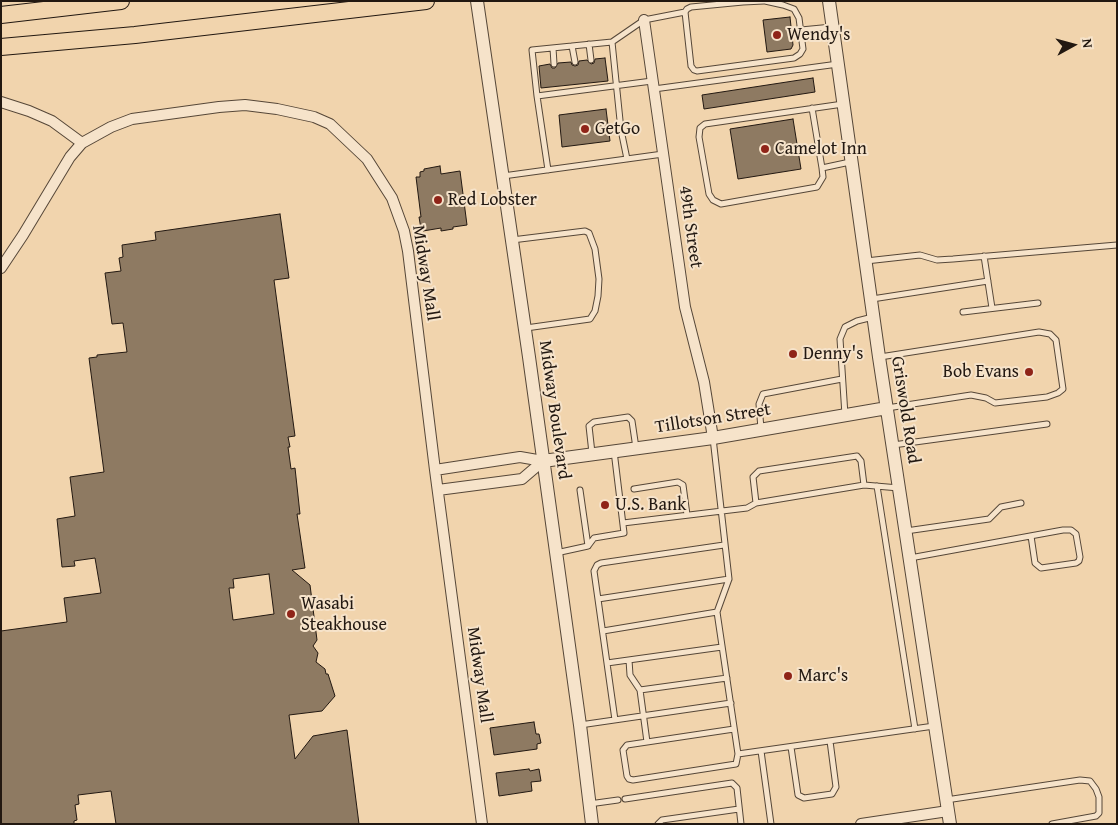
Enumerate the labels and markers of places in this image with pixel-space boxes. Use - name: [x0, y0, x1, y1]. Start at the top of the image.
- place label: Wendy's: [787, 24, 851, 46]
- marker: Wendy's: [771, 29, 783, 41]
- place label: GetGo: [595, 118, 640, 140]
- marker: GetGo: [579, 123, 591, 135]
- place label: Camelot Inn: [775, 138, 867, 160]
- marker: Camelot Inn: [759, 143, 771, 155]
- place label: Red Lobster: [448, 189, 537, 211]
- marker: Red Lobster: [432, 194, 444, 206]
- place label: Denny's: [803, 343, 863, 365]
- marker: Denny's: [787, 348, 799, 360]
- place label: Bob Evans: [943, 361, 1019, 383]
- marker: Bob Evans: [1023, 366, 1035, 378]
- place label: U.S. Bank: [615, 494, 686, 516]
- marker: U.S. Bank: [599, 499, 611, 511]
- place label: Wasabi Steakhouse: [301, 593, 387, 636]
- marker: Wasabi Steakhouse: [285, 608, 297, 620]
- place label: Marc's: [798, 665, 848, 687]
- marker: Marc's: [782, 670, 794, 682]

